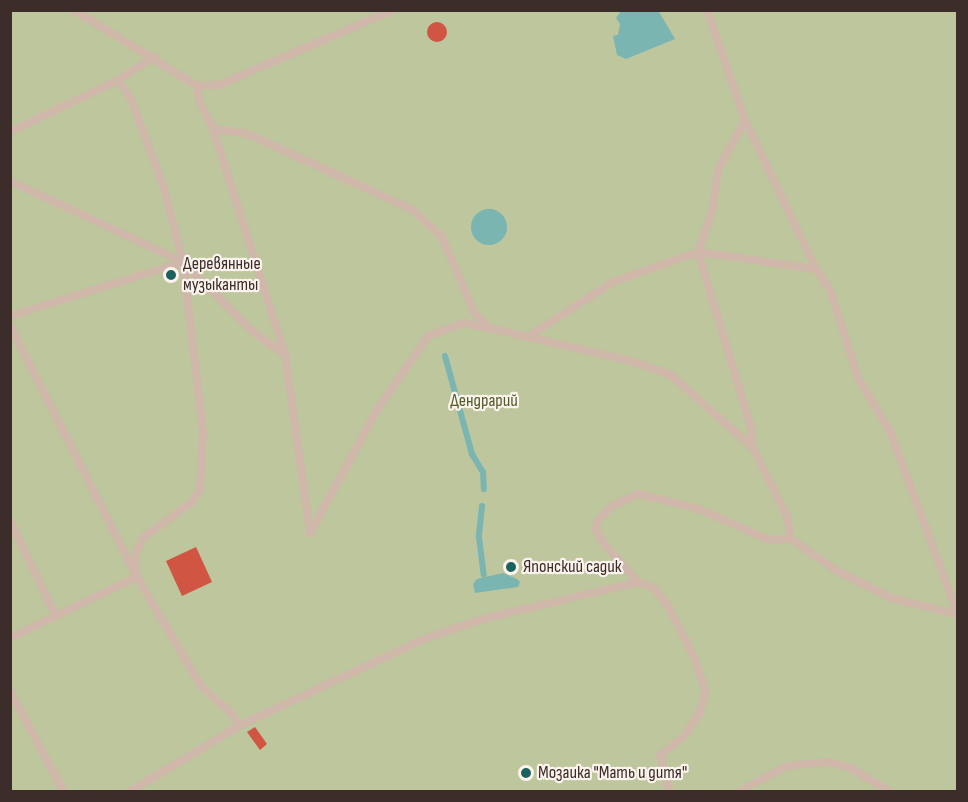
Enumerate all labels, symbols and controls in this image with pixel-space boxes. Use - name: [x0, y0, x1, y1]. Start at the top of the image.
- place label: Деревянные музыканты: [183, 254, 261, 296]
- marker: Деревянные музыканты: [164, 268, 178, 282]
- park label: Дендрарий: [450, 390, 518, 412]
- place label: Японский садик: [523, 556, 622, 578]
- marker: Японский садик: [504, 560, 518, 574]
- place label: Мозаика "Мать и дитя": [538, 762, 687, 784]
- marker: Мозаика "Мать и дитя": [519, 766, 533, 780]

